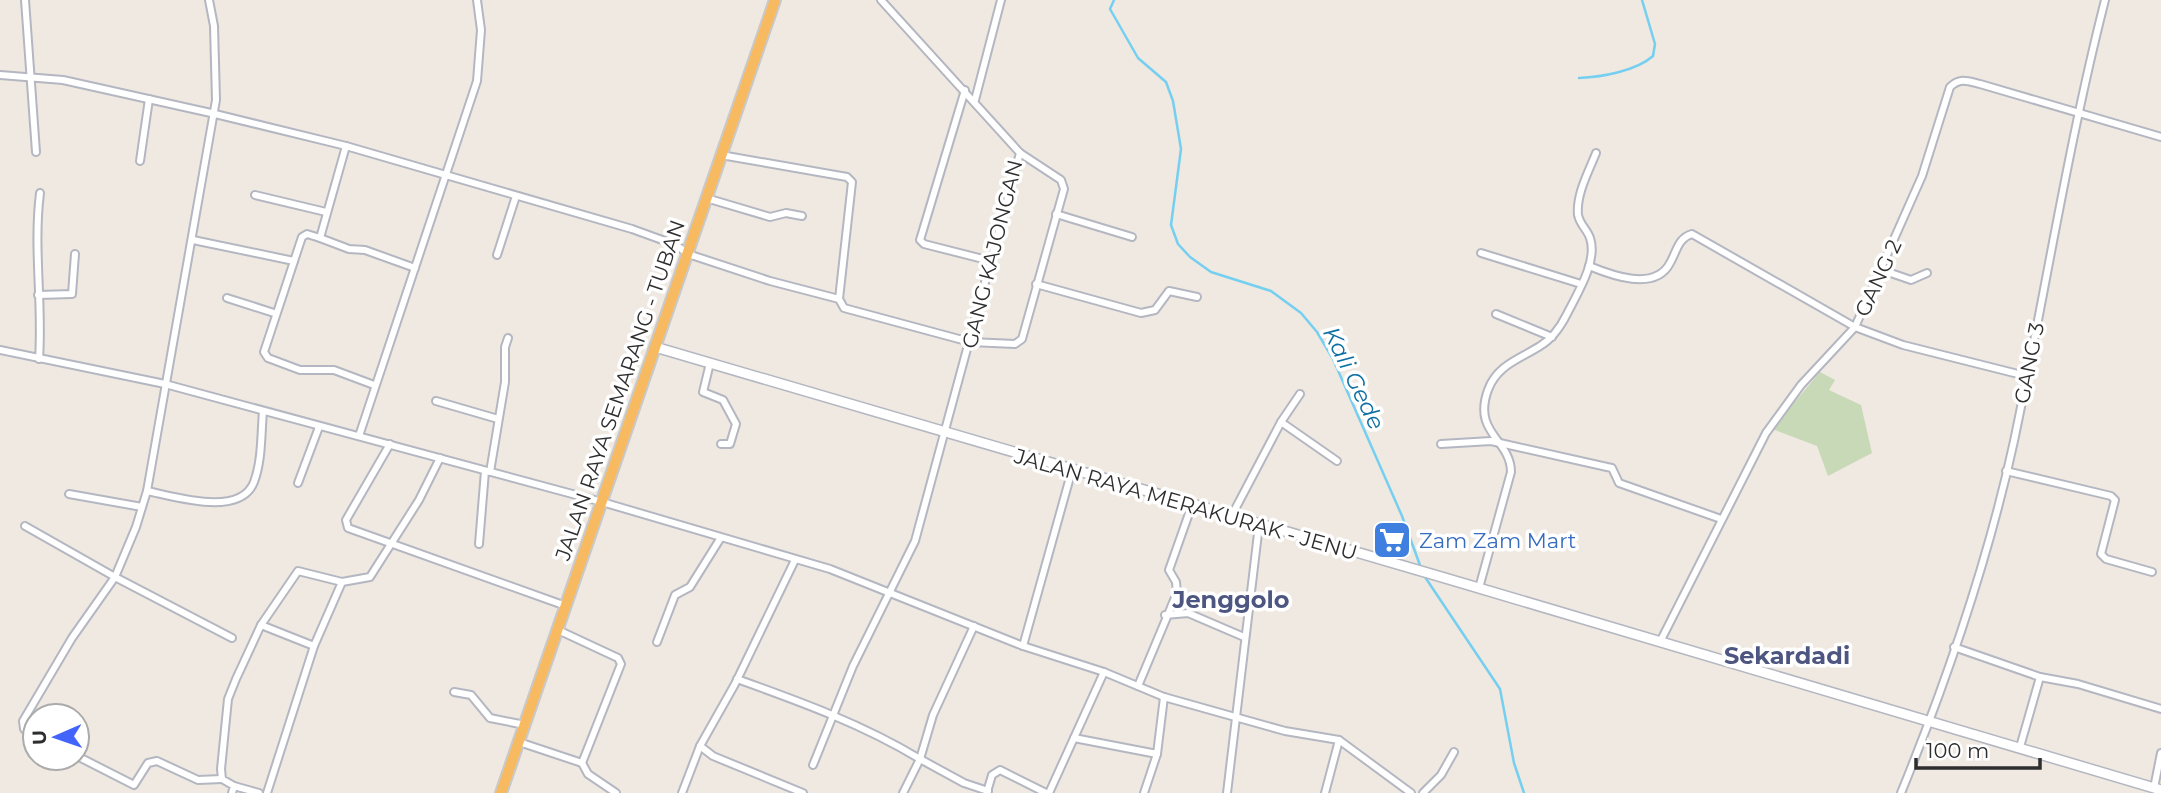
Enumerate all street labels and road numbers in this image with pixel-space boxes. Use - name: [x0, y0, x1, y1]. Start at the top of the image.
- street label: GANG KAJONGAN: [956, 157, 1028, 351]
- street label: JALAN RAYA SEMARANG - TUBAN: [550, 217, 690, 564]
- street label: GANG 2: [1849, 235, 1907, 320]
- street label: GANG 3: [2009, 320, 2049, 406]
- street label: JALAN RAYA MERAKURAK - JENU: [1011, 443, 1360, 565]

